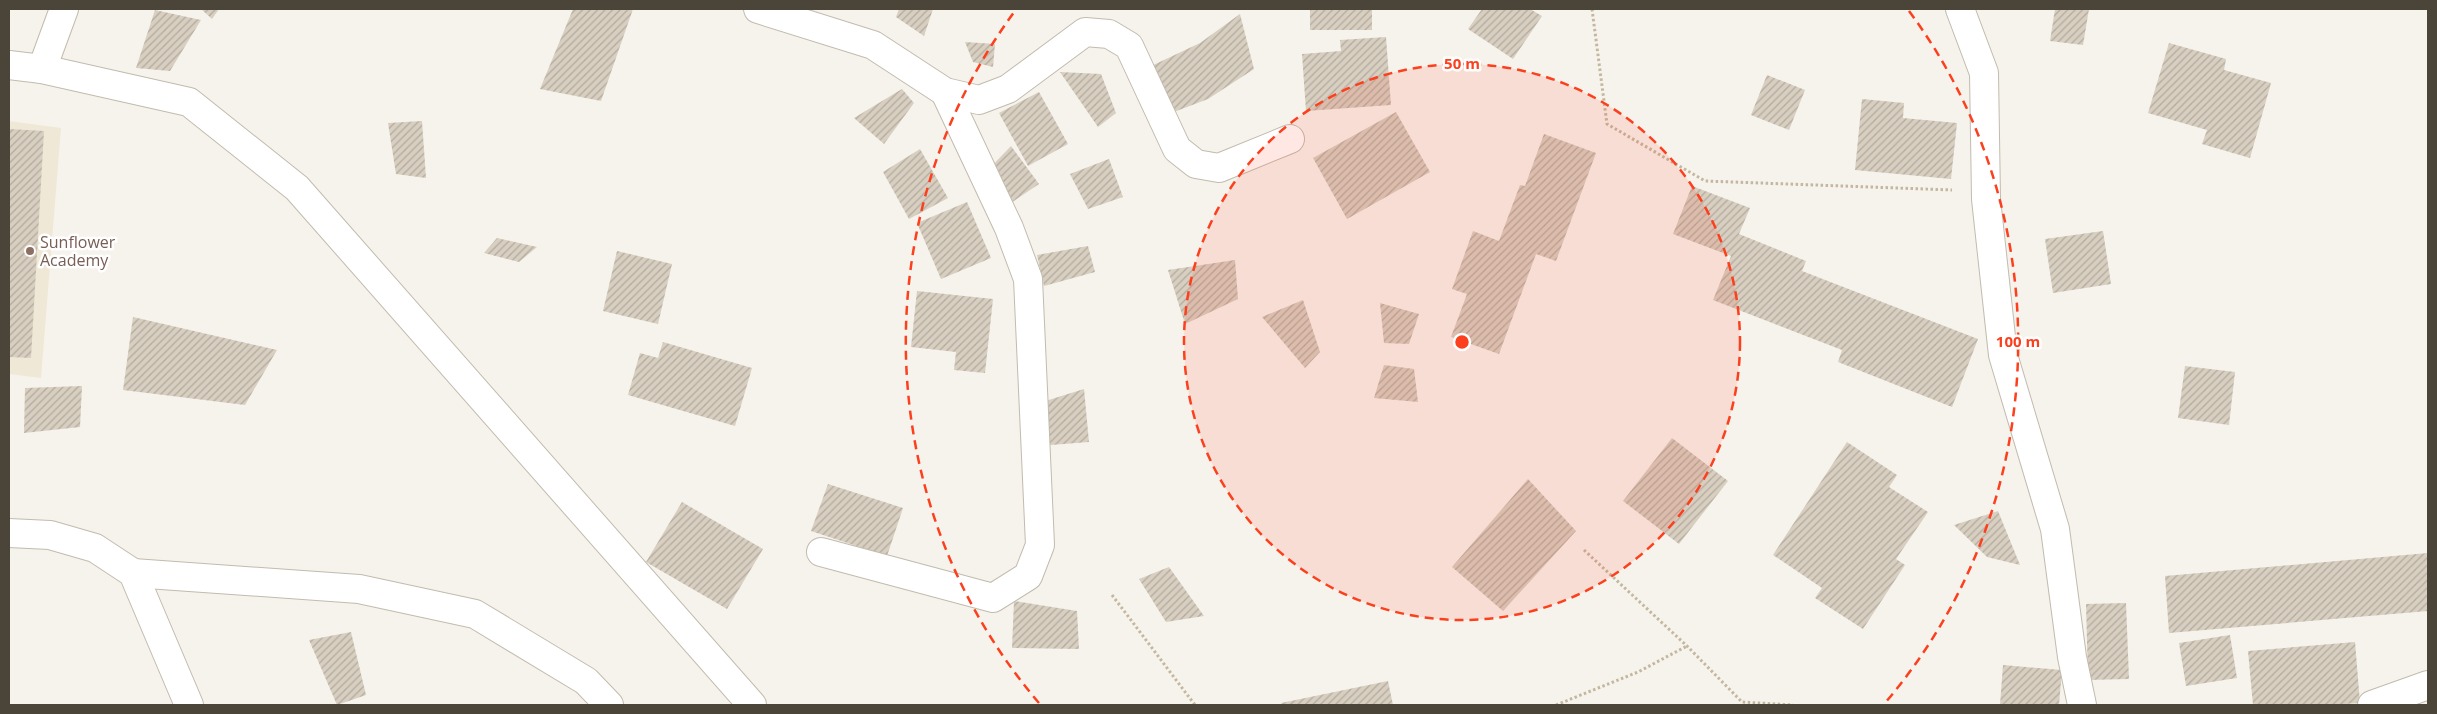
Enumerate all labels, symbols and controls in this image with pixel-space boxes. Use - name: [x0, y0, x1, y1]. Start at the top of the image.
- text: 50 m: [1444, 53, 1480, 73]
- place label: Sunflower Academy: [40, 231, 116, 271]
- marker: Sunflower Academy: [24, 245, 36, 257]
- text: 100 m: [1996, 331, 2040, 351]
- centre of rings: [1453, 333, 1471, 351]

